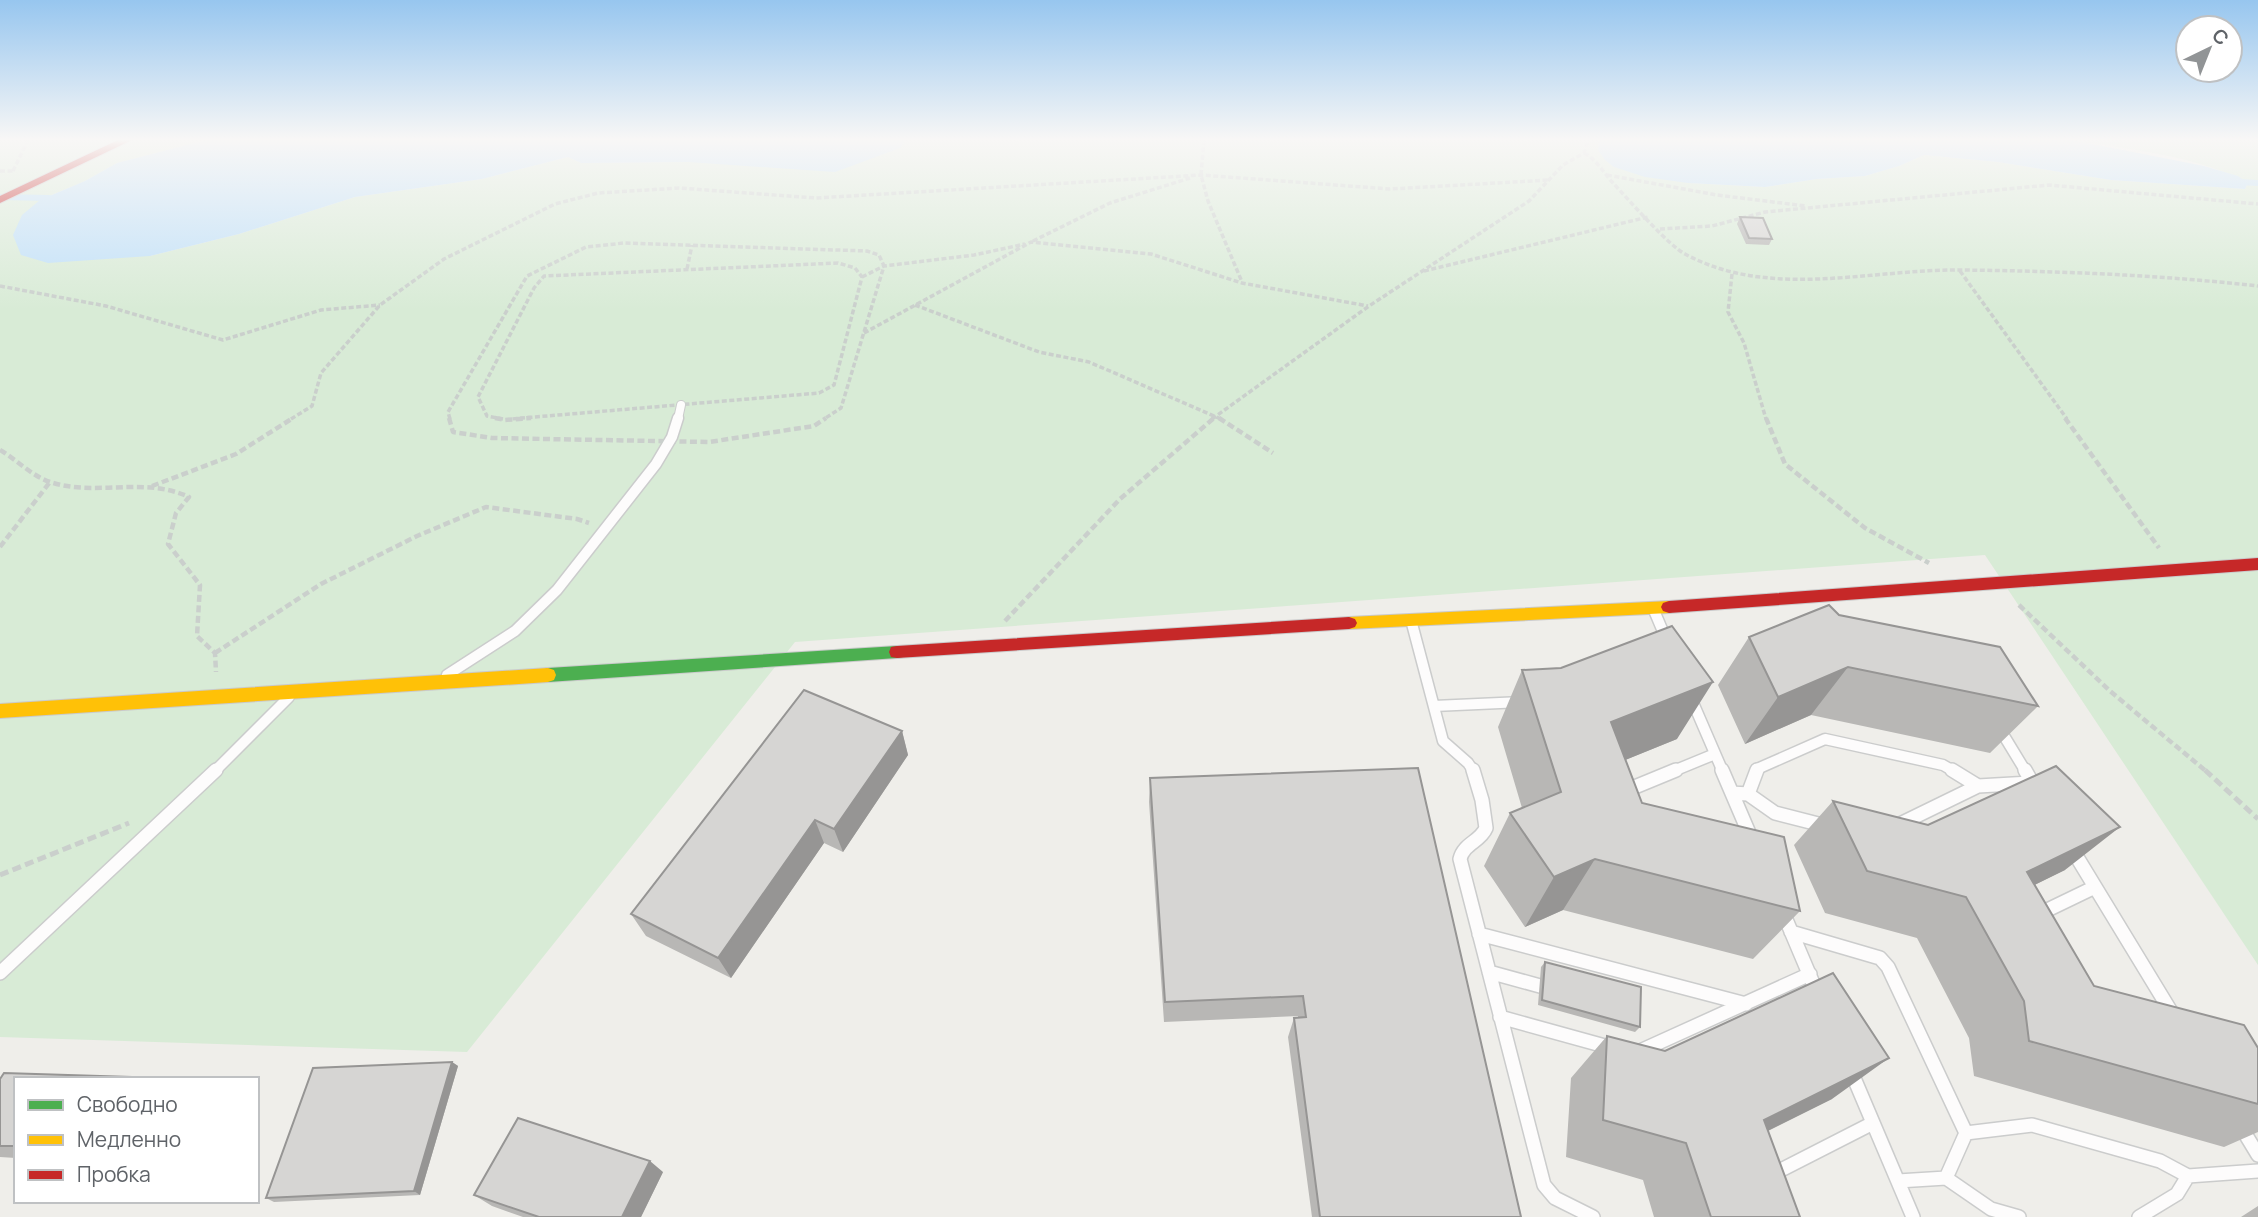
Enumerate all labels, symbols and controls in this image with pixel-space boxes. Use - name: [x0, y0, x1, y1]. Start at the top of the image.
- north arrow: [2174, 14, 2244, 84]
- text: С: [2207, 22, 2235, 51]
- legend: [14, 1077, 259, 1203]
- text: Свободно: [77, 1090, 178, 1118]
- text: Медленно: [77, 1125, 181, 1153]
- text: Пробка: [77, 1160, 151, 1188]

